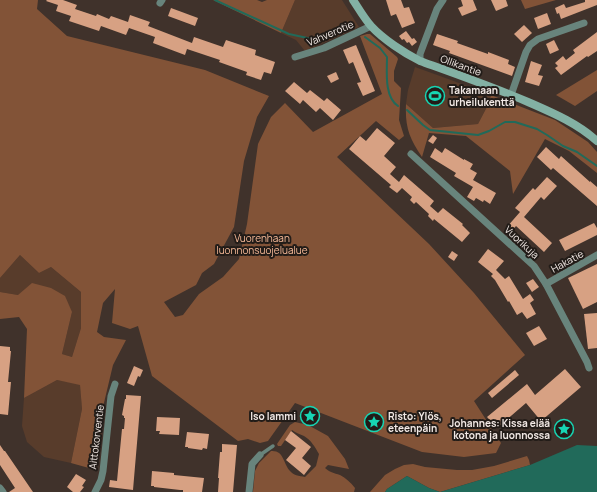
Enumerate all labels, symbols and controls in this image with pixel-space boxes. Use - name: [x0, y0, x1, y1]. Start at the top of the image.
- street label: Vahverotie: [305, 17, 356, 49]
- street label: Ollikantie: [438, 51, 484, 79]
- place label: Takamaan urheilukenttä: [449, 83, 515, 109]
- sports icon: Takamaan urheilukenttä: [424, 85, 446, 107]
- street label: Vuorikuja: [502, 222, 542, 262]
- park label: Vuorenhaan luonnonsuojelualue: [216, 231, 308, 257]
- street label: Hakatie: [548, 246, 586, 276]
- street label: Aittokorventie: [85, 404, 107, 470]
- place icon: Iso lammi: [299, 405, 321, 427]
- place label: Iso lammi: [250, 409, 296, 423]
- place label: Risto: Ylös, eteenpäin: [388, 409, 442, 435]
- place icon: Risto: Ylös, eteenpäin: [363, 411, 385, 433]
- place label: Johannes: Kissa elää kotona ja luonnossa: [449, 416, 550, 442]
- place icon: Johannes: Kissa elää kotona ja luonnossa: [553, 418, 575, 440]

